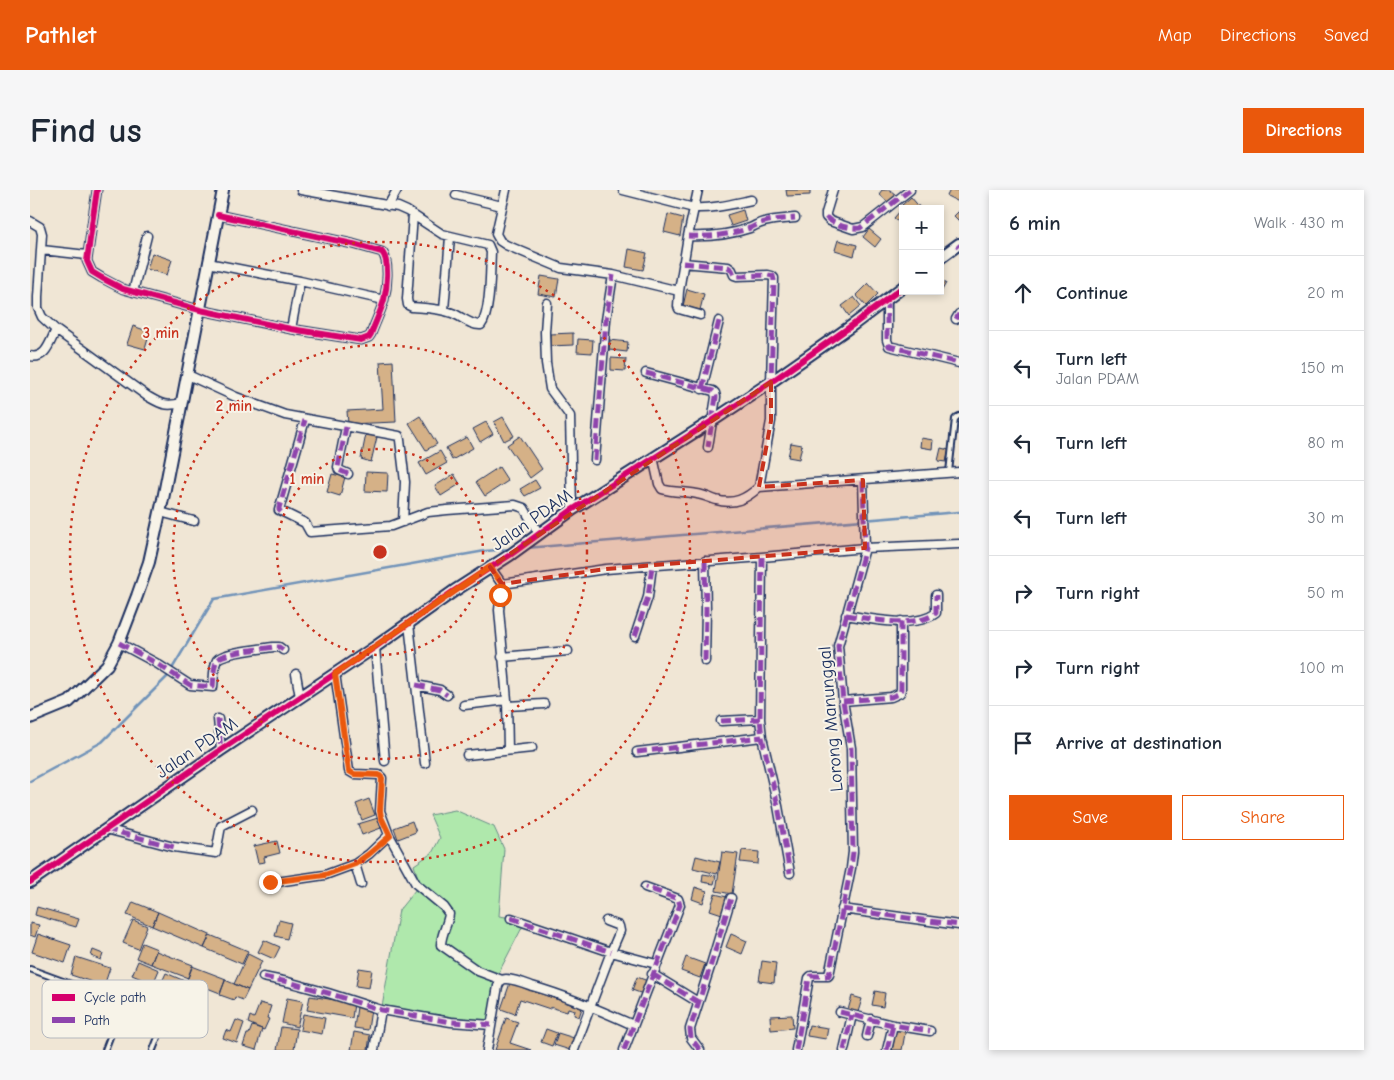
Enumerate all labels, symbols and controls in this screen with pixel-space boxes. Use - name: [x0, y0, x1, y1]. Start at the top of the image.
- text: Pathlet: [25, 21, 96, 49]
- text: Map: [1158, 25, 1192, 46]
- text: Directions: [1220, 25, 1296, 46]
- text: Saved: [1324, 25, 1369, 46]
- button: Directions: [1243, 108, 1364, 153]
- text: Find us: [30, 110, 142, 151]
- map controls: [899, 205, 944, 295]
- button: +: [899, 205, 944, 250]
- text: 6 min: [1009, 211, 1061, 235]
- text: Walk · 430 m: [1254, 214, 1344, 232]
- button: −: [899, 250, 944, 295]
- icon: ahead: [1009, 279, 1037, 307]
- text: Continue: [1056, 282, 1128, 304]
- text: 20 m: [1307, 284, 1344, 302]
- text: 3 min: [143, 324, 179, 342]
- text: Turn left: [1056, 348, 1127, 370]
- icon: left: [1009, 354, 1037, 382]
- text: 150 m: [1301, 359, 1344, 377]
- text: Jalan PDAM: [1056, 370, 1139, 388]
- text: 2 min: [216, 397, 252, 415]
- icon: left: [1009, 429, 1037, 457]
- text: Turn left: [1056, 432, 1127, 454]
- text: 80 m: [1307, 434, 1344, 452]
- text: 1 min: [290, 470, 324, 488]
- street label: Jalan PDAM: [488, 485, 576, 555]
- icon: left: [1009, 504, 1037, 532]
- text: Turn left: [1056, 507, 1127, 529]
- text: 30 m: [1308, 509, 1344, 527]
- centre of rings: [371, 543, 389, 561]
- icon: right: [1009, 579, 1037, 607]
- text: Turn right: [1056, 582, 1140, 604]
- route start: [489, 584, 512, 607]
- text: 50 m: [1307, 584, 1344, 602]
- street label: Lorong Manunggal: [814, 645, 848, 793]
- icon: right: [1009, 654, 1037, 682]
- text: Turn right: [1056, 657, 1140, 679]
- text: 100 m: [1300, 659, 1344, 677]
- street label: Jalan PDAM: [152, 713, 242, 783]
- icon: arrive: [1009, 729, 1037, 757]
- text: Arrive at destination: [1056, 732, 1222, 754]
- button: Save: [1009, 795, 1172, 840]
- button: Share: [1182, 795, 1344, 840]
- route end: [259, 871, 282, 894]
- legend: [42, 980, 208, 1038]
- text: Cycle path: [84, 989, 146, 1006]
- text: Path: [84, 1012, 110, 1029]

